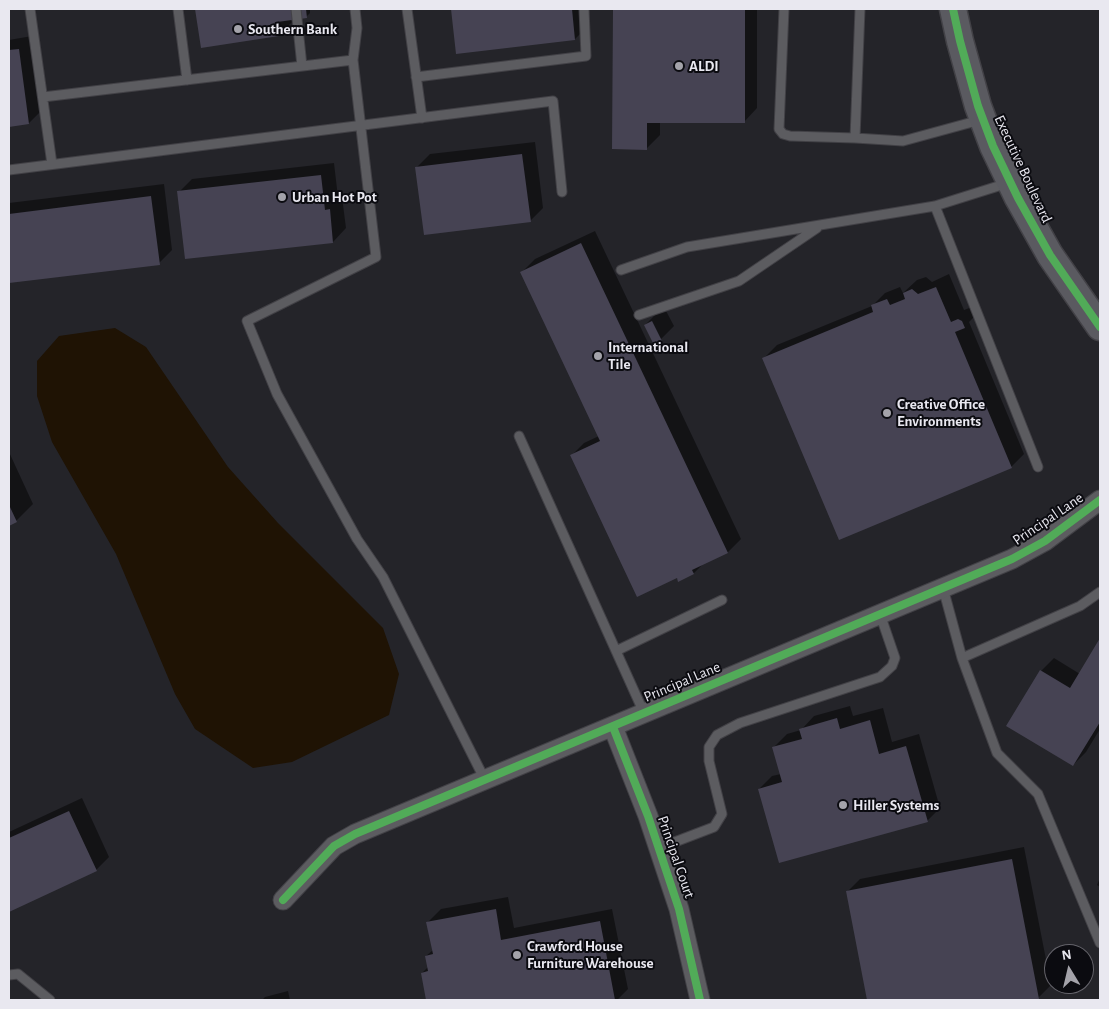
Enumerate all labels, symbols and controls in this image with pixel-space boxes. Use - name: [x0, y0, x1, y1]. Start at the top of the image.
- place label: Southern Bank: [248, 20, 337, 38]
- marker: Southern Bank: [232, 23, 244, 35]
- place label: ALDI: [689, 57, 719, 75]
- marker: ALDI: [673, 60, 685, 72]
- street label: Executive Boulevard: [990, 112, 1056, 226]
- place label: Urban Hot Pot: [292, 188, 377, 206]
- marker: Urban Hot Pot: [276, 191, 288, 203]
- place label: International Tile: [608, 338, 688, 373]
- marker: International Tile: [592, 350, 604, 362]
- place label: Creative Office Environments: [897, 395, 985, 430]
- marker: Creative Office Environments: [881, 407, 893, 419]
- street label: Principal Lane: [1009, 489, 1087, 549]
- street label: Principal Lane: [641, 658, 723, 706]
- place label: Hiller Systems: [853, 796, 939, 814]
- marker: Hiller Systems: [837, 799, 849, 811]
- street label: Principal Court: [653, 813, 699, 901]
- place label: Crawford House Furniture Warehouse: [527, 937, 654, 972]
- north arrow: [1044, 944, 1094, 994]
- text: N: [1061, 947, 1073, 963]
- marker: Crawford House Furniture Warehouse: [511, 949, 523, 961]

